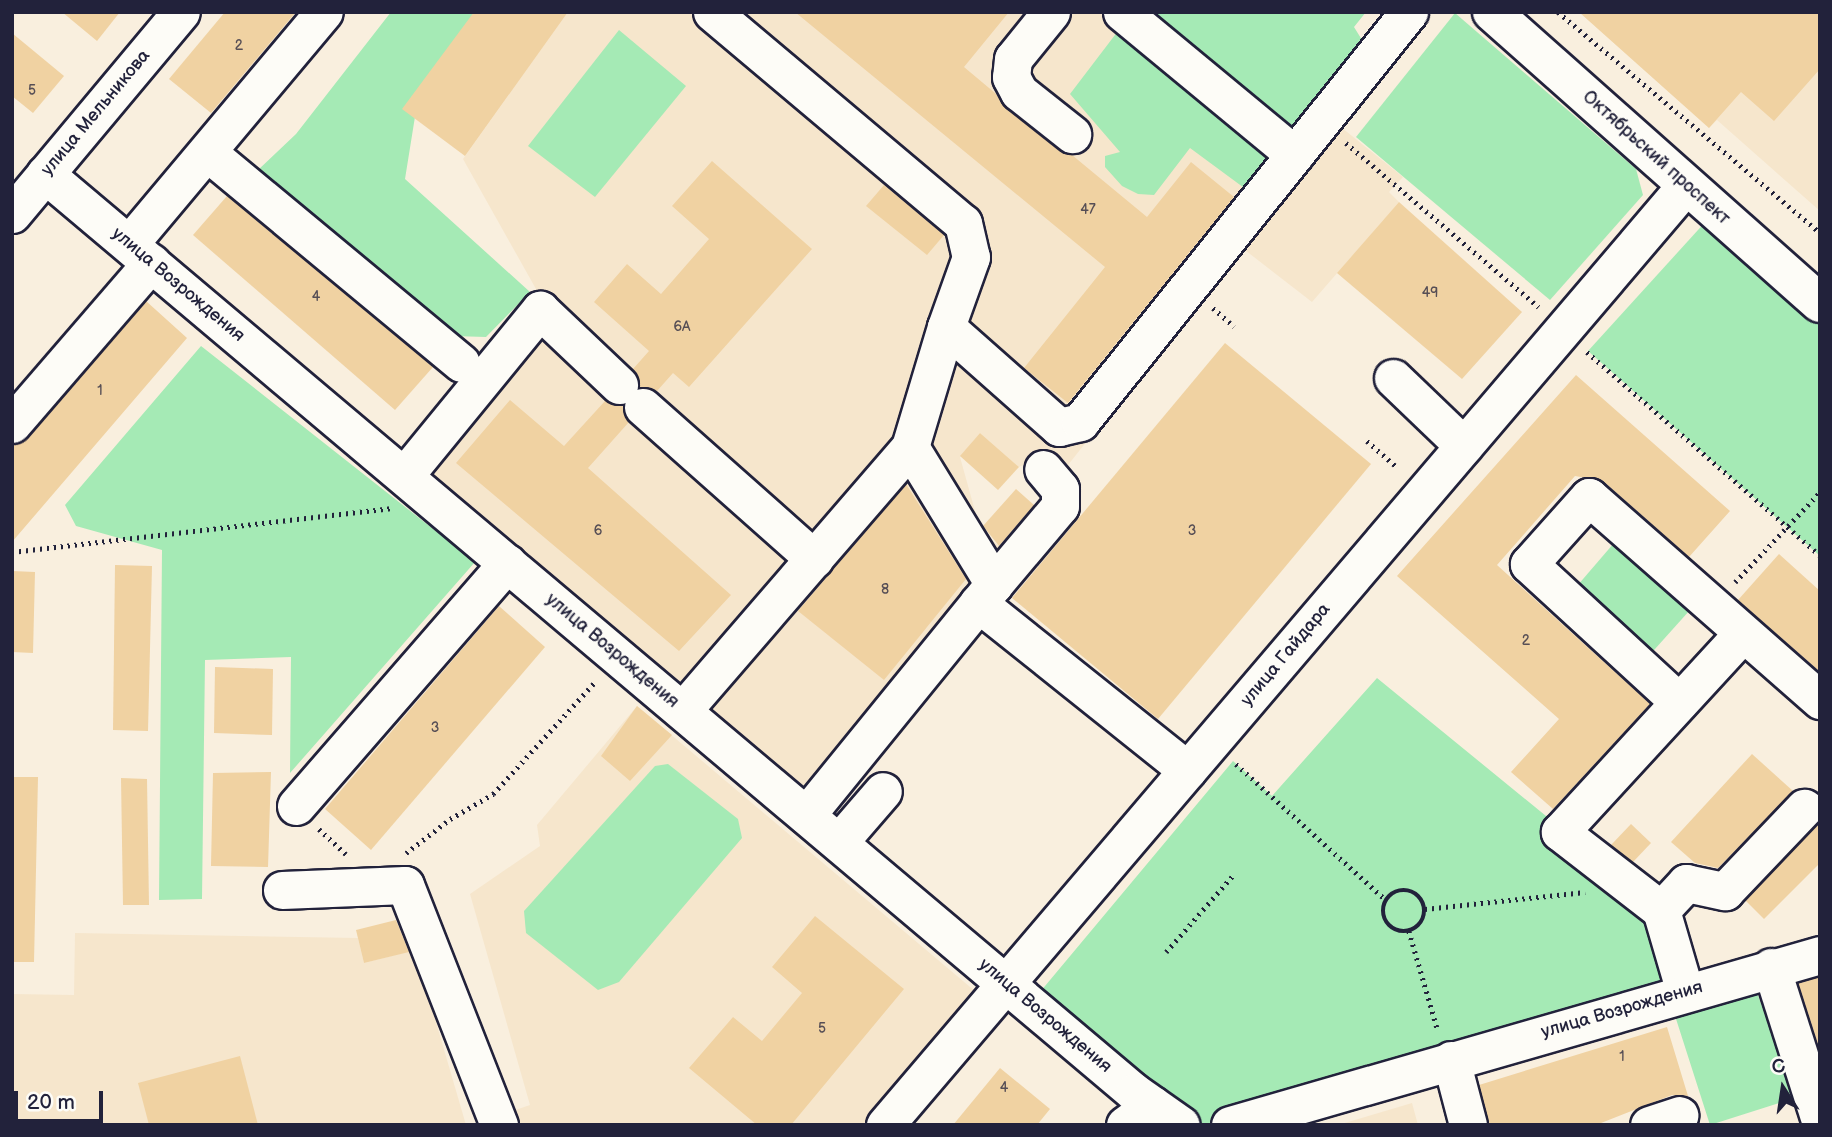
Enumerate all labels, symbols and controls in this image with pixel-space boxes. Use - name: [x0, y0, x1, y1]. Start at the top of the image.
- house number: 2: [235, 38, 243, 54]
- street label: улица Мельникова: [37, 46, 155, 180]
- house number: 5: [28, 83, 36, 99]
- street label: Октябрьский проспект: [1578, 86, 1734, 230]
- house number: 47: [1080, 202, 1096, 218]
- street label: улица Возрождения: [107, 223, 249, 347]
- house number: 49: [1422, 285, 1438, 301]
- house number: 4: [312, 289, 320, 305]
- house number: 6А: [673, 319, 691, 335]
- house number: 1: [97, 383, 103, 399]
- house number: 6: [594, 523, 602, 539]
- house number: 3: [1188, 523, 1196, 539]
- house number: 8: [881, 582, 889, 598]
- street label: улица Возрождения: [541, 589, 683, 713]
- street label: улица Гайдара: [1237, 599, 1335, 711]
- house number: 2: [1522, 633, 1530, 649]
- house number: 3: [431, 720, 439, 736]
- street label: улица Возрождения: [974, 954, 1116, 1078]
- street label: улица Возрождения: [1539, 977, 1705, 1043]
- house number: 5: [818, 1021, 826, 1037]
- house number: 1: [1619, 1049, 1625, 1065]
- north arrow: [1748, 1053, 1818, 1123]
- text: С: [1770, 1054, 1787, 1080]
- scale bar: [18, 1078, 107, 1122]
- house number: 4: [1000, 1080, 1008, 1096]
- text: 20 m: [27, 1090, 75, 1115]

